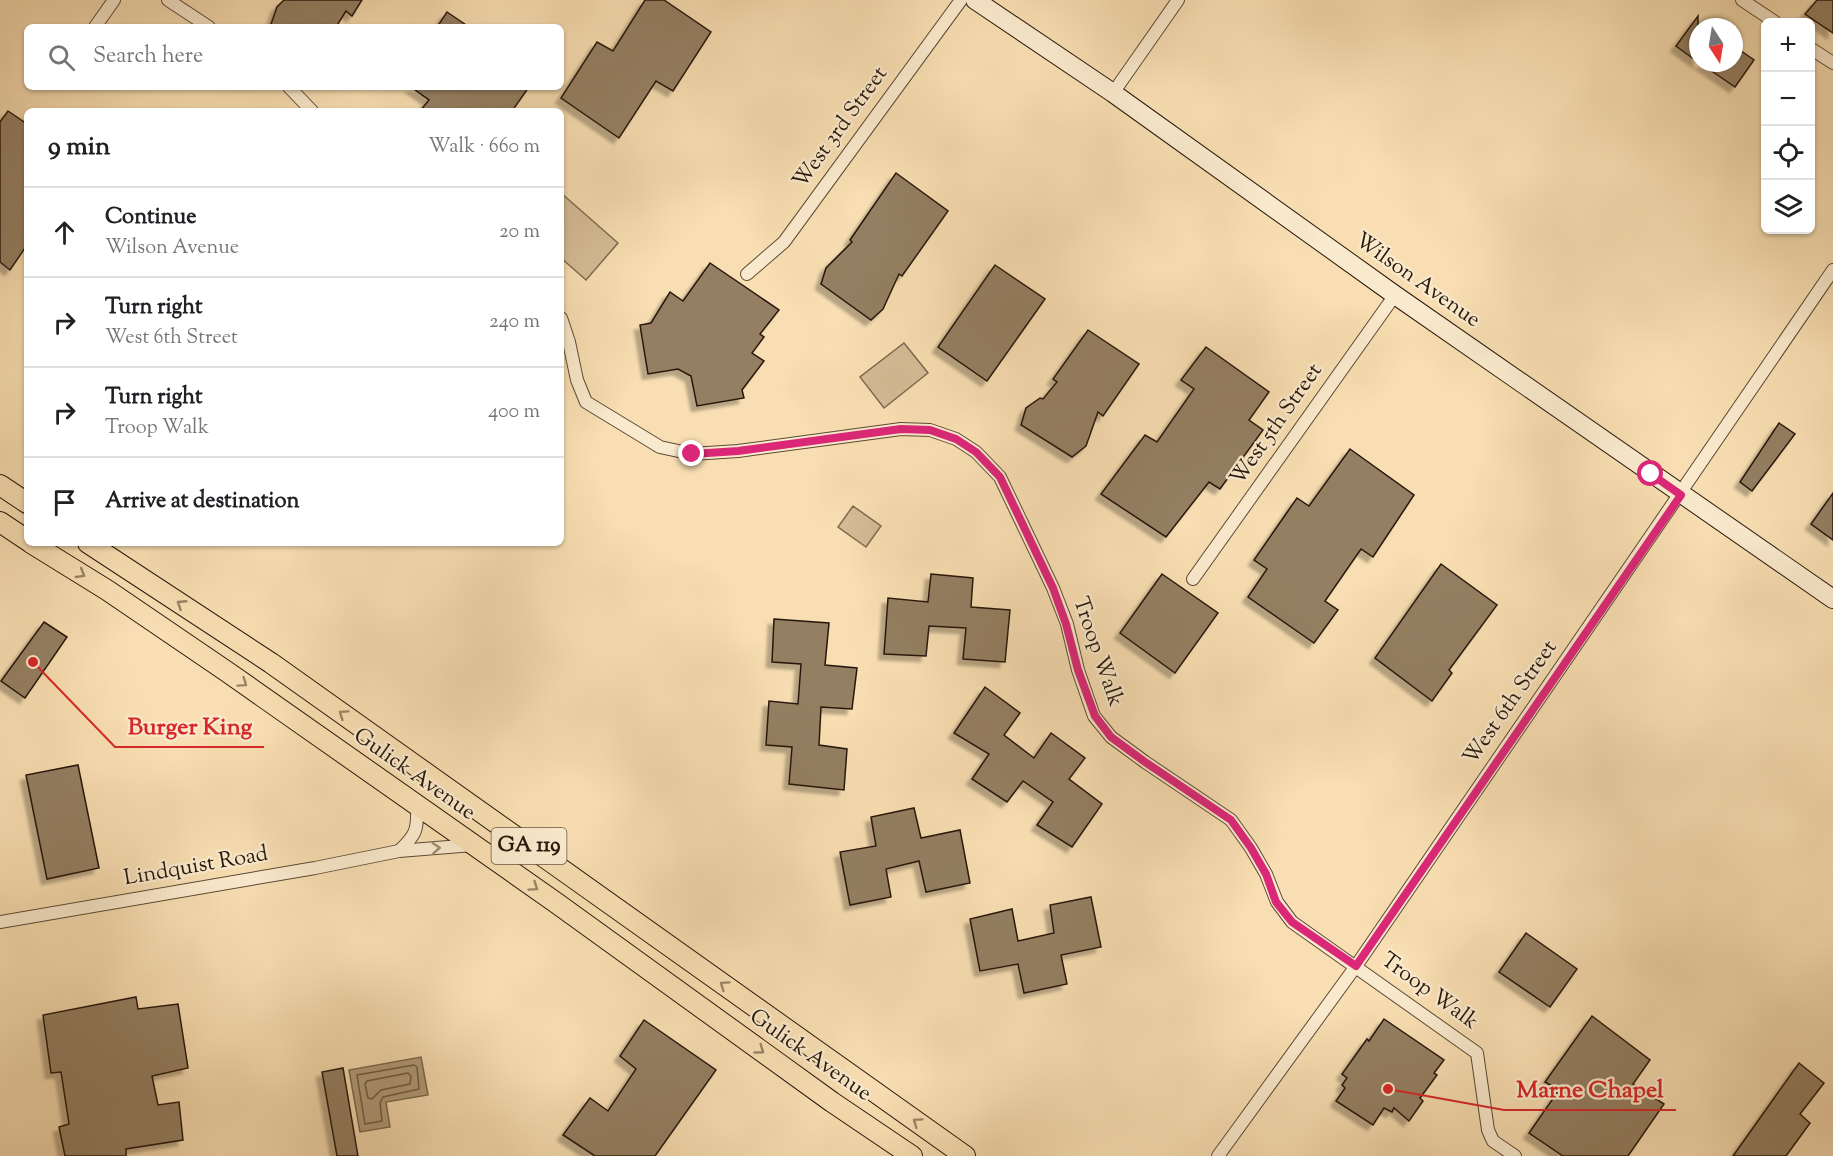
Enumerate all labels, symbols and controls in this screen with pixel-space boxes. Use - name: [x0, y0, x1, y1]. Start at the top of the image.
- north arrow: [1689, 18, 1743, 72]
- map controls: [1761, 18, 1815, 234]
- button: +: [1761, 18, 1815, 72]
- search box: [24, 24, 564, 90]
- icon: search: [45, 41, 78, 74]
- text: Search here: [93, 41, 203, 73]
- street label: West 3rd Street: [786, 60, 897, 196]
- button: −: [1761, 72, 1815, 126]
- button: locate: [1761, 126, 1815, 180]
- text: 9 min: [48, 129, 110, 166]
- text: Walk · 660 m: [428, 133, 540, 162]
- button: layers: [1761, 180, 1815, 234]
- text: Continue: [105, 202, 196, 234]
- icon: ahead: [48, 216, 81, 249]
- text: 20 m: [499, 218, 540, 247]
- street label: Wilson Avenue: [1347, 226, 1487, 336]
- text: Wilson Avenue: [105, 234, 239, 263]
- text: Turn right: [105, 292, 202, 324]
- icon: right: [48, 306, 81, 339]
- text: 240 m: [489, 308, 540, 337]
- text: West 6th Street: [105, 324, 238, 353]
- street label: West 5th Street: [1223, 357, 1331, 493]
- text: Turn right: [105, 382, 202, 414]
- icon: right: [48, 396, 81, 429]
- text: 400 m: [488, 398, 540, 427]
- text: Troop Walk: [105, 414, 209, 443]
- route end: [678, 440, 704, 466]
- route start: [1637, 460, 1663, 486]
- icon: arrive: [48, 486, 81, 519]
- text: Arrive at destination: [105, 486, 300, 518]
- one-way arrow: [75, 566, 85, 578]
- street label: Troop Walk: [1063, 593, 1131, 711]
- one-way arrow: [177, 601, 188, 612]
- street label: West 6th Street: [1456, 634, 1566, 772]
- one-way arrow: [236, 676, 247, 687]
- callout: Burger King: [115, 705, 264, 747]
- one-way arrow: [338, 710, 349, 721]
- text: Burger King: [128, 711, 253, 745]
- street label: Gulick Avenue: [346, 721, 482, 829]
- road number: GA 119: [492, 828, 566, 864]
- street label: Lindquist Road: [121, 839, 271, 895]
- one-way arrow: [431, 842, 440, 855]
- one-way arrow: [527, 880, 538, 891]
- street label: Troop Walk: [1373, 946, 1485, 1038]
- one-way arrow: [720, 981, 731, 992]
- street label: Gulick Avenue: [742, 1002, 878, 1110]
- one-way arrow: [754, 1043, 765, 1054]
- callout: Marne Chapel: [1504, 1068, 1676, 1110]
- text: Marne Chapel: [1516, 1074, 1664, 1108]
- one-way arrow: [913, 1118, 924, 1129]

